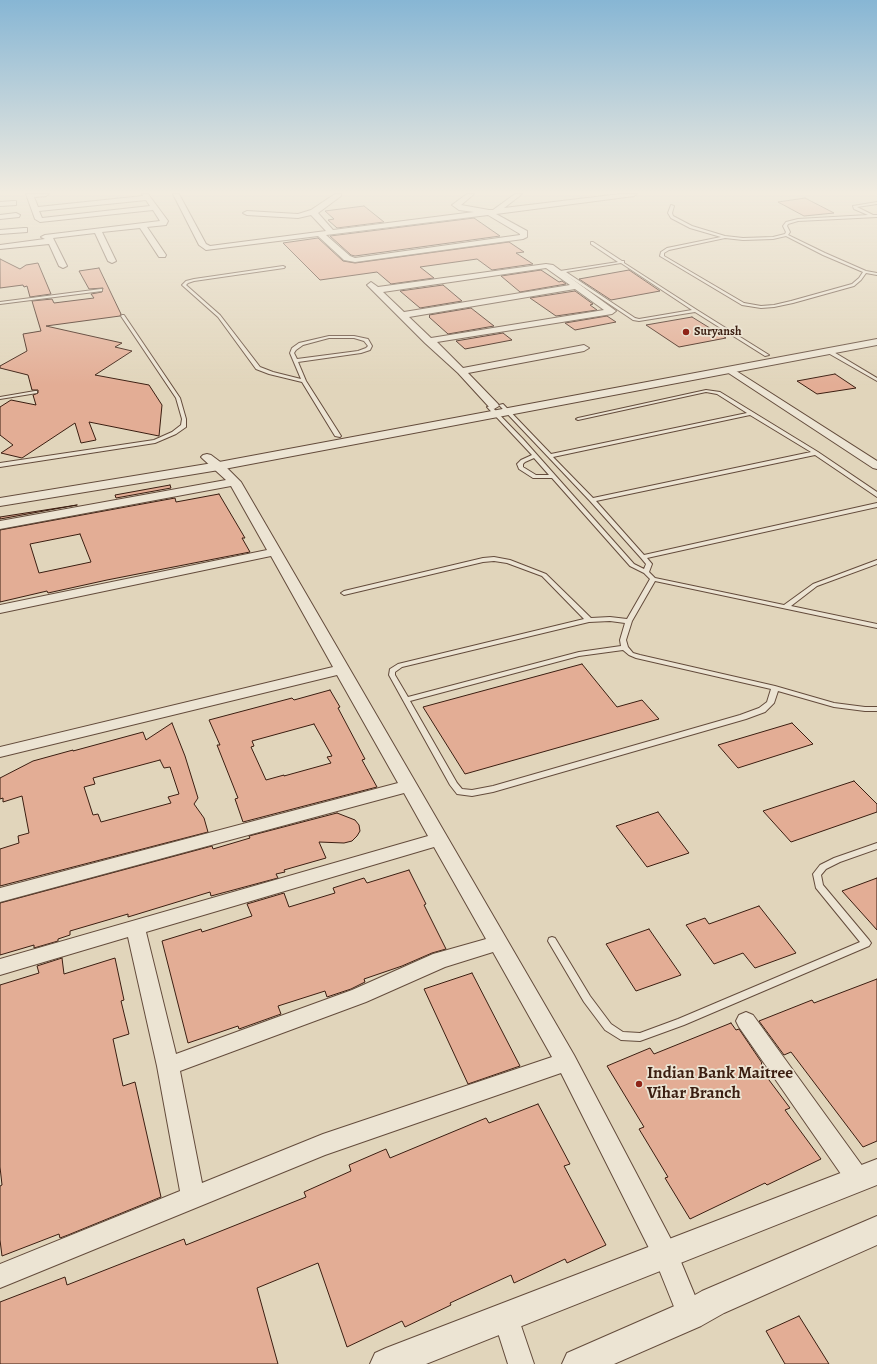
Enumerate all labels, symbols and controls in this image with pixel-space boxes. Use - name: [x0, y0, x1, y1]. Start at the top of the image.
- place label: Suryansh: [694, 325, 741, 339]
- marker: Suryansh: [681, 327, 691, 337]
- place label: Indian Bank Maitree Vihar Branch: [647, 1064, 793, 1104]
- marker: Indian Bank Maitree Vihar Branch: [634, 1079, 644, 1089]

